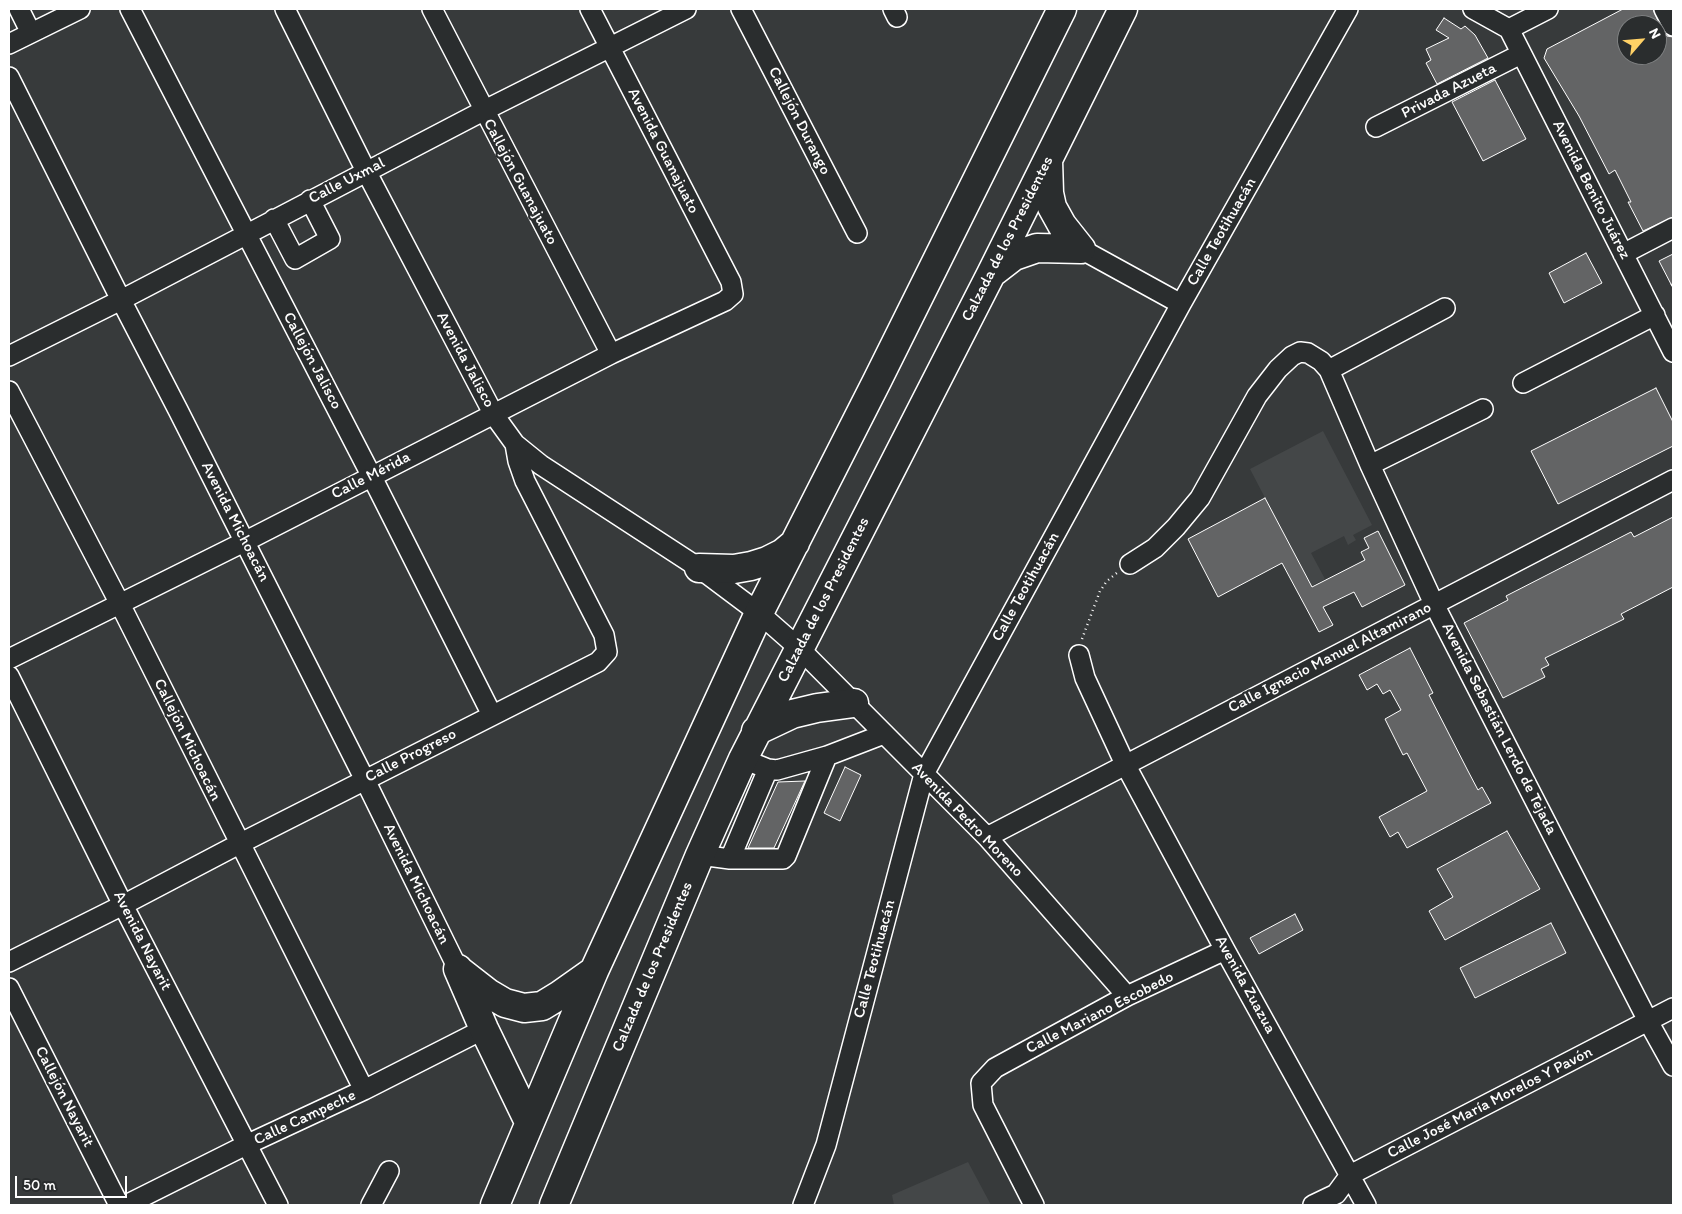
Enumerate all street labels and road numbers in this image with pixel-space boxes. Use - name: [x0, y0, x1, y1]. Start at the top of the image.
- street label: Privada Azueta: [1398, 59, 1500, 123]
- street label: Callejón Durango: [764, 64, 834, 178]
- street label: Avenida Guanajuato: [623, 85, 703, 217]
- street label: Callejón Guanajuato: [479, 116, 561, 248]
- street label: Avenida Benito Juárez: [1548, 117, 1634, 263]
- street label: Calzada de los Presidentes: [958, 153, 1058, 325]
- street label: Calle Uxmal: [306, 154, 388, 208]
- street label: Calle Teotihuacán: [1183, 174, 1261, 290]
- street label: Callejón Jalisco: [278, 309, 346, 413]
- street label: Avenida Jalisco: [432, 309, 498, 411]
- street label: Calle Mérida: [328, 448, 414, 504]
- street label: Avenida Michoacán: [196, 459, 274, 585]
- street label: Calzada de los Presidentes: [774, 514, 874, 686]
- street label: Calle Teotihuacán: [988, 529, 1064, 645]
- street label: Calle Ignacio Manuel Altamirano: [1225, 598, 1435, 718]
- street label: Avenida Sebastián Lerdo de Tejada: [1437, 620, 1561, 838]
- street label: Callejón Michoacán: [149, 676, 225, 804]
- street label: Calle Progreso: [362, 725, 460, 787]
- street label: Avenida Pedro Moreno: [907, 758, 1027, 882]
- street label: Avenida Michoacán: [378, 820, 454, 948]
- street label: Calzada de los Presidentes: [608, 879, 698, 1055]
- street label: Avenida Nayarit: [109, 888, 175, 994]
- street label: Calle Teotihuacán: [850, 898, 900, 1020]
- street label: Avenida Zuazua: [1210, 933, 1280, 1037]
- street label: Calle Mariano Escobedo: [1023, 967, 1177, 1059]
- street label: Callejón Nayarit: [30, 1043, 98, 1151]
- street label: Calle José María Morelos Y Pavón: [1384, 1043, 1596, 1163]
- street label: Calle Campeche: [251, 1086, 359, 1150]

